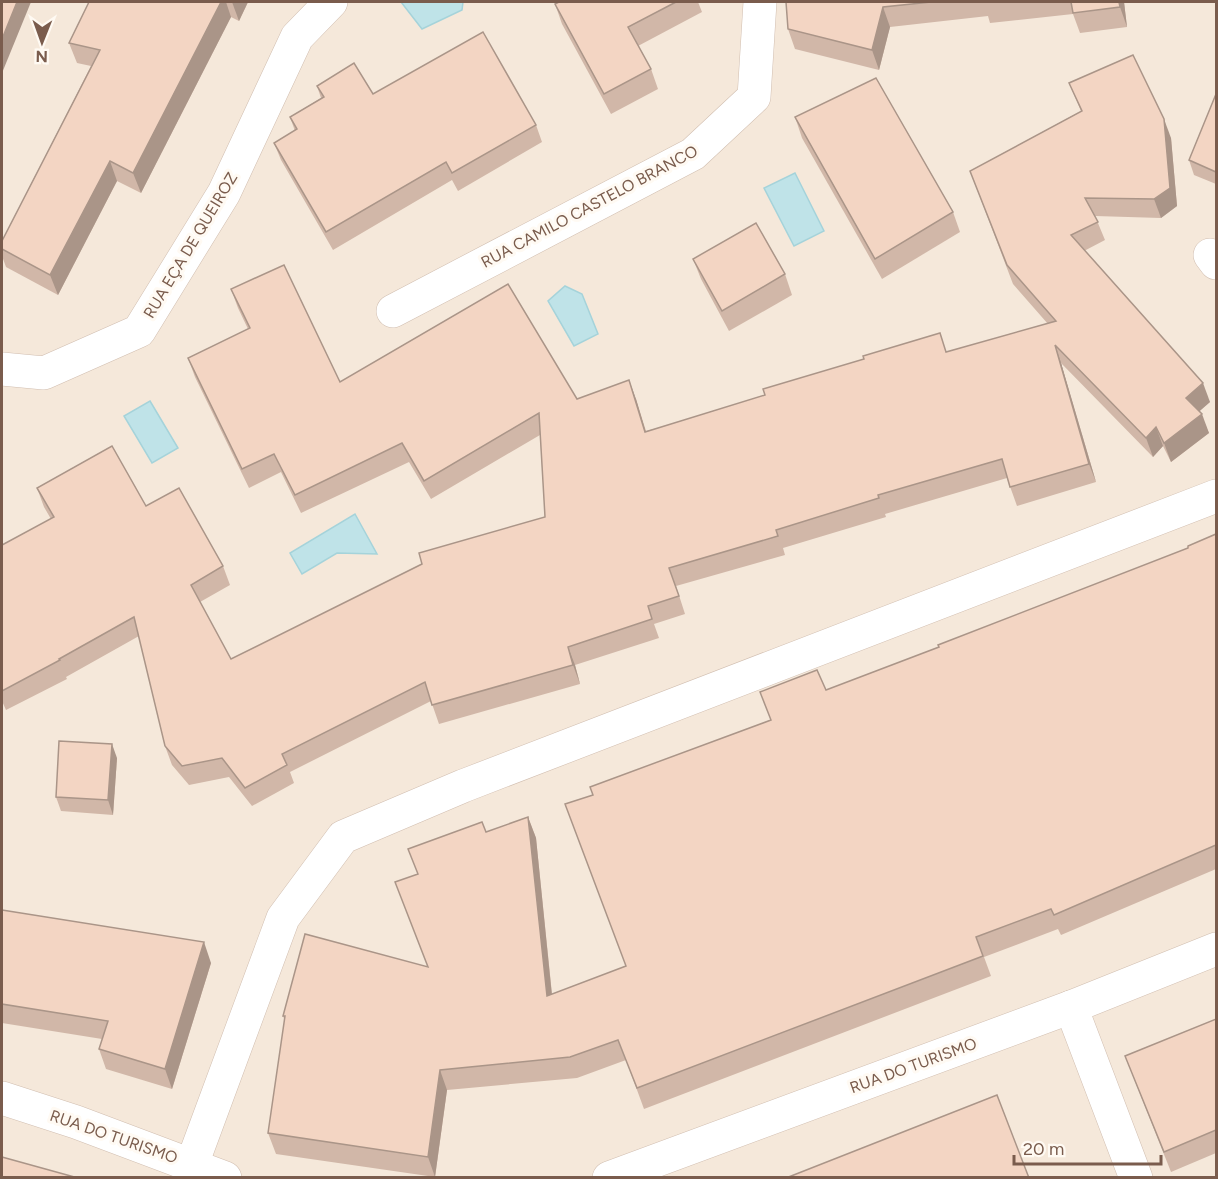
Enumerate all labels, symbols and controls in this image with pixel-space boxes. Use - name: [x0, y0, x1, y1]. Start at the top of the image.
- north arrow: [12, 12, 72, 72]
- text: N: [35, 47, 48, 66]
- street label: RUA CAMILO CASTELO BRANCO: [478, 141, 701, 272]
- street label: RUA EÇA DE QUEIROZ: [139, 169, 241, 322]
- street label: RUA DO TURISMO: [847, 1034, 979, 1097]
- street label: RUA DO TURISMO: [48, 1106, 180, 1167]
- scale bar: [1014, 1128, 1161, 1166]
- text: 20 m: [1023, 1138, 1064, 1160]

